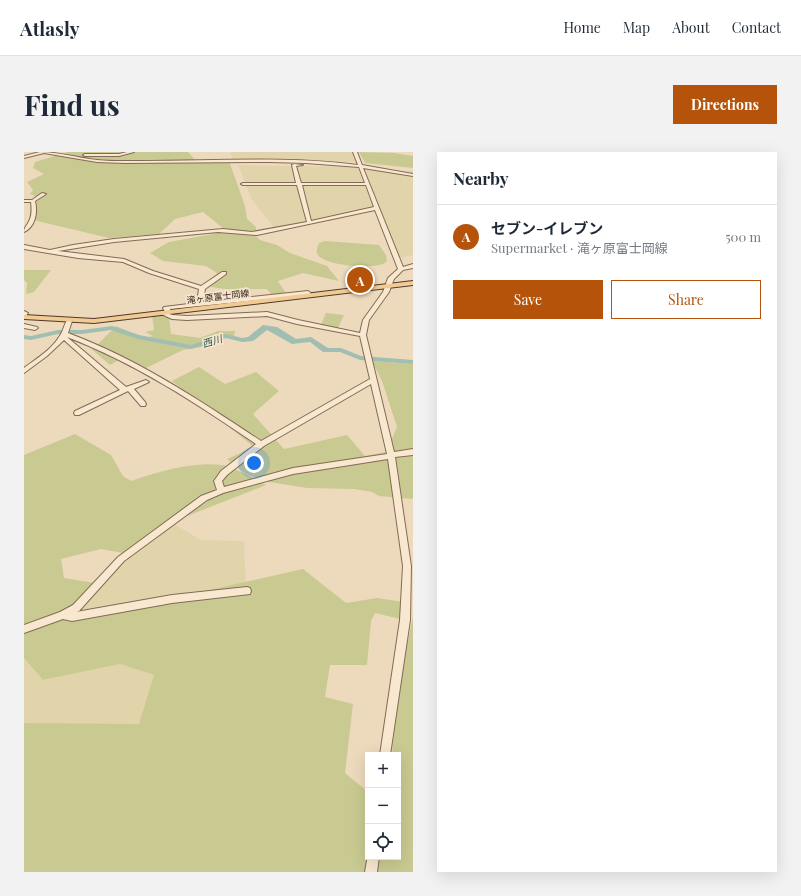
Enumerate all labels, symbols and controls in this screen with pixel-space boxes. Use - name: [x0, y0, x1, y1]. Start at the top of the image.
- text: Atlasly: [20, 15, 80, 41]
- text: Home: [563, 18, 601, 37]
- text: Map: [623, 18, 650, 37]
- text: About: [672, 18, 710, 37]
- text: Contact: [732, 18, 781, 37]
- button: Directions: [673, 85, 777, 124]
- text: Find us: [24, 86, 120, 123]
- text: Nearby: [453, 167, 508, 189]
- text: セブン-イレブン: [491, 218, 603, 238]
- text: A: [462, 228, 470, 245]
- text: 500 m: [725, 228, 761, 245]
- text: Supermarket · 滝ヶ原富士岡線: [491, 239, 668, 256]
- pin: A: [347, 265, 373, 295]
- button: Save: [453, 280, 603, 319]
- button: Share: [611, 280, 761, 319]
- street label: 滝ヶ原富士岡線: [186, 286, 251, 306]
- water label: 西川: [200, 331, 225, 351]
- your location: [244, 453, 264, 473]
- map controls: [365, 752, 401, 860]
- button: +: [365, 752, 401, 788]
- button: −: [365, 788, 401, 824]
- button: locate: [365, 824, 401, 860]

